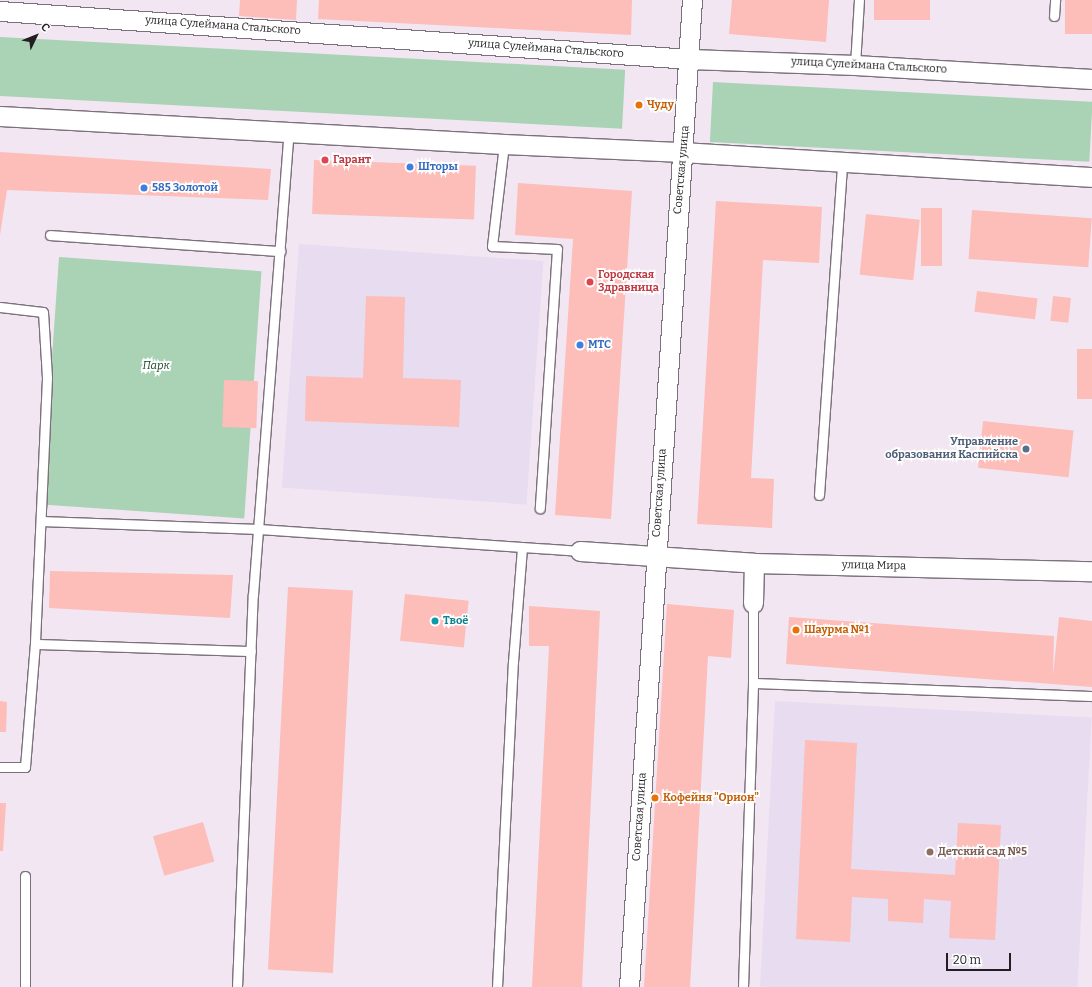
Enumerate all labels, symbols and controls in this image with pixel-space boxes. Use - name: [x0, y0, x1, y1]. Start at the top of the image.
- street label: улица Сулеймана Стальского: [145, 14, 301, 38]
- north arrow: [16, 16, 56, 56]
- text: С: [38, 20, 52, 34]
- street label: улица Сулеймана Стальского: [468, 37, 624, 61]
- street label: улица Сулеймана Стальского: [791, 55, 947, 77]
- place label: Чуду: [647, 98, 674, 112]
- marker: Чуду: [634, 100, 644, 110]
- street label: Советская улица: [672, 125, 692, 215]
- place label: Гарант: [333, 153, 371, 167]
- marker: Гарант: [320, 155, 330, 165]
- place label: Шторы: [418, 160, 458, 174]
- marker: Шторы: [405, 162, 415, 172]
- place label: 585 Золотой: [152, 181, 218, 195]
- marker: 585 Золотой: [139, 183, 149, 193]
- place label: Городская Здравница: [598, 269, 659, 295]
- marker: Городская Здравница: [585, 277, 595, 287]
- place label: МТС: [588, 338, 611, 352]
- marker: МТС: [575, 340, 585, 350]
- park label: Парк: [142, 359, 170, 373]
- place label: Управление образования Каспийска: [885, 436, 1018, 462]
- marker: Управление образования Каспийска: [1021, 444, 1031, 454]
- street label: Советская улица: [650, 448, 670, 538]
- street label: улица Мира: [842, 559, 906, 573]
- place label: Твоё: [443, 614, 468, 628]
- marker: Твоё: [430, 616, 440, 626]
- place label: Шаурма №1: [804, 623, 869, 637]
- marker: Шаурма №1: [791, 625, 801, 635]
- street label: Советская улица: [630, 772, 650, 862]
- place label: Кофейня "Орион": [663, 791, 759, 805]
- marker: Кофейня "Орион": [650, 793, 660, 803]
- place label: Детский сад №5: [938, 845, 1027, 859]
- marker: Детский сад №5: [925, 847, 935, 857]
- scale bar: [948, 945, 1013, 971]
- text: 20 m: [953, 953, 981, 967]

